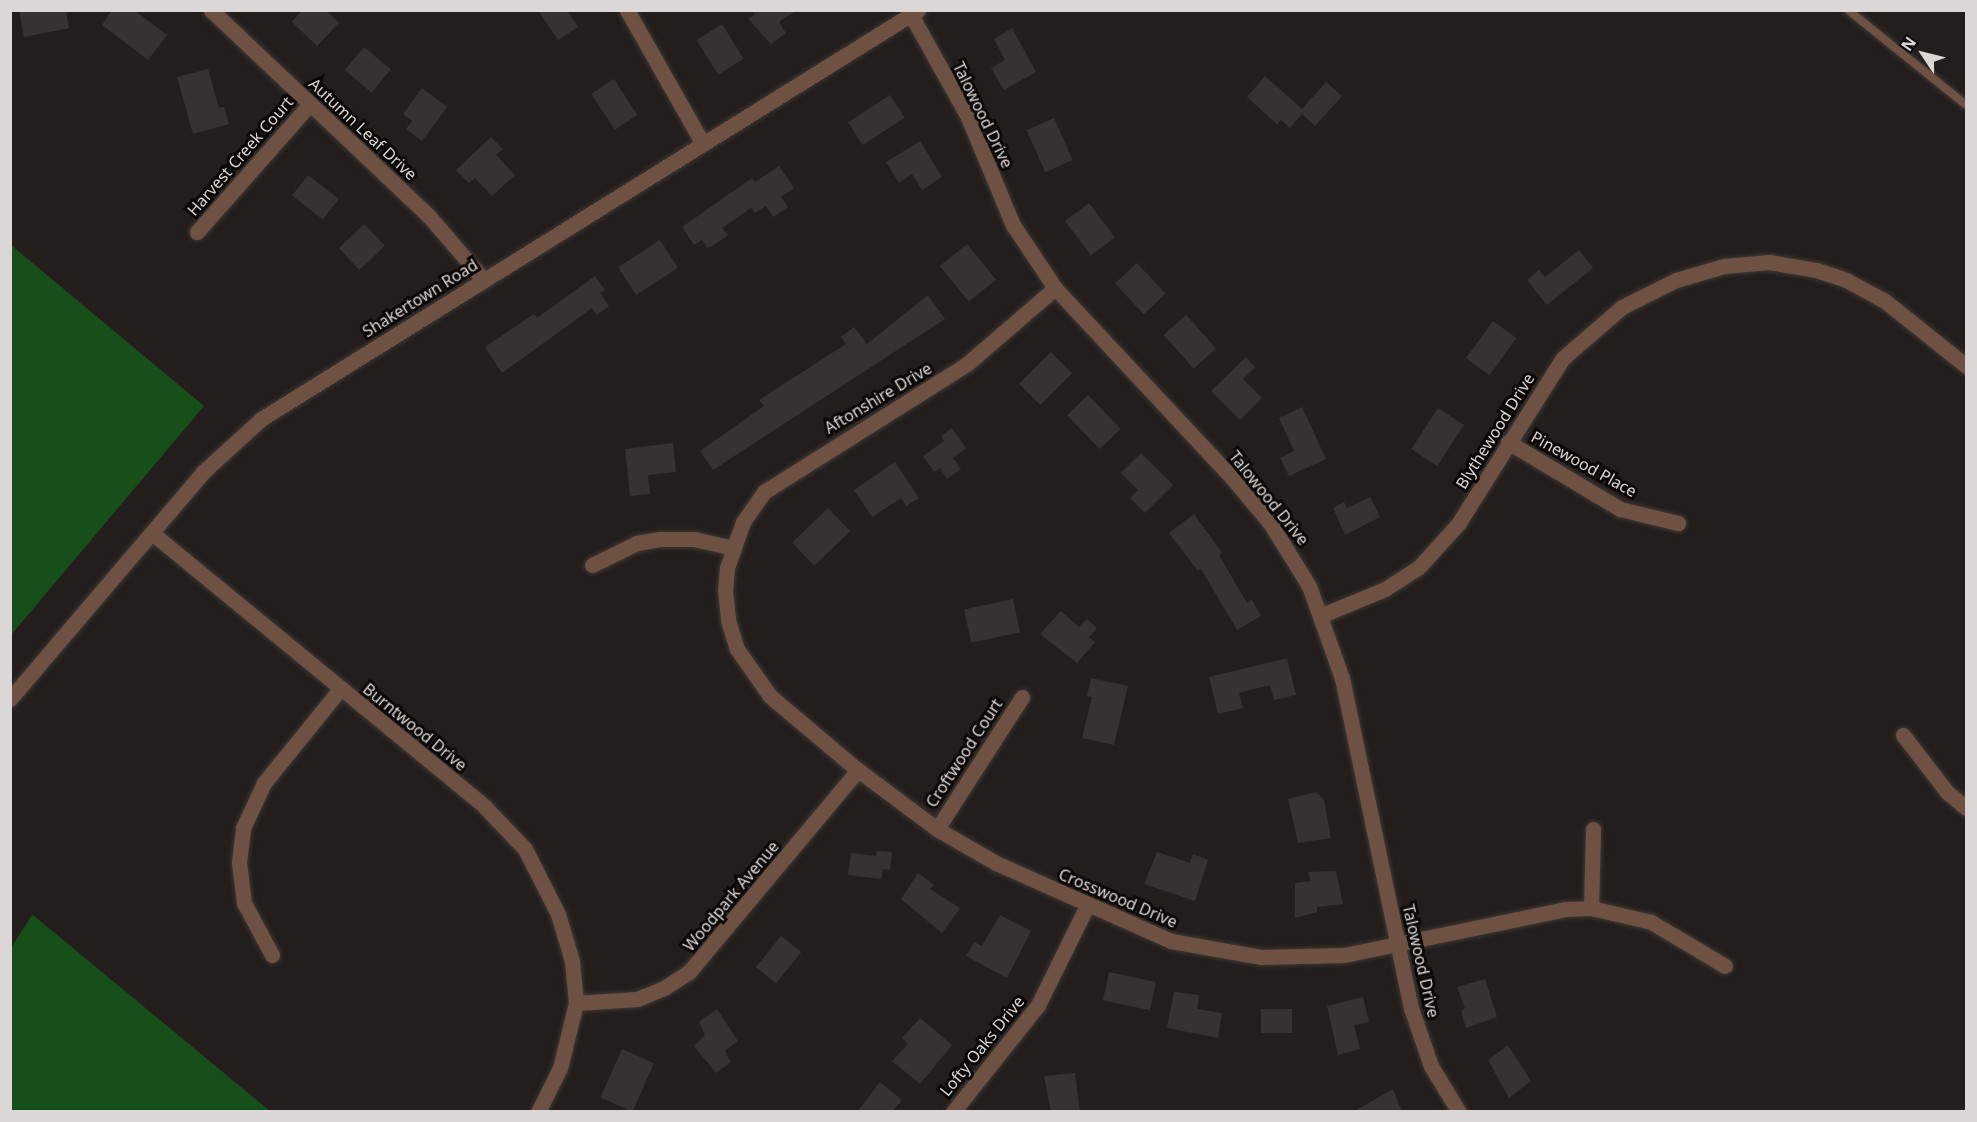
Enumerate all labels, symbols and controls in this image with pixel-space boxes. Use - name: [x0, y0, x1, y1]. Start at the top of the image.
- north arrow: [1893, 24, 1953, 84]
- text: N: [1896, 32, 1921, 55]
- street label: Talowood Drive: [949, 59, 1017, 171]
- street label: Autumn Leaf Drive: [305, 74, 421, 184]
- street label: Harvest Creek Court: [183, 93, 297, 219]
- street label: Shakertown Road: [359, 255, 481, 341]
- street label: Aftonshire Drive: [821, 358, 935, 438]
- street label: Blythewood Drive: [1452, 370, 1538, 492]
- street label: Pinewood Place: [1528, 427, 1640, 501]
- street label: Talowood Drive: [1225, 447, 1313, 549]
- street label: Burntwood Drive: [359, 679, 471, 775]
- street label: Croftwood Court: [922, 695, 1006, 811]
- street label: Woodpark Avenue: [679, 837, 783, 955]
- street label: Crosswood Drive: [1056, 864, 1180, 932]
- street label: Talowood Drive: [1399, 903, 1443, 1019]
- street label: Lofty Oaks Drive: [936, 992, 1028, 1100]

